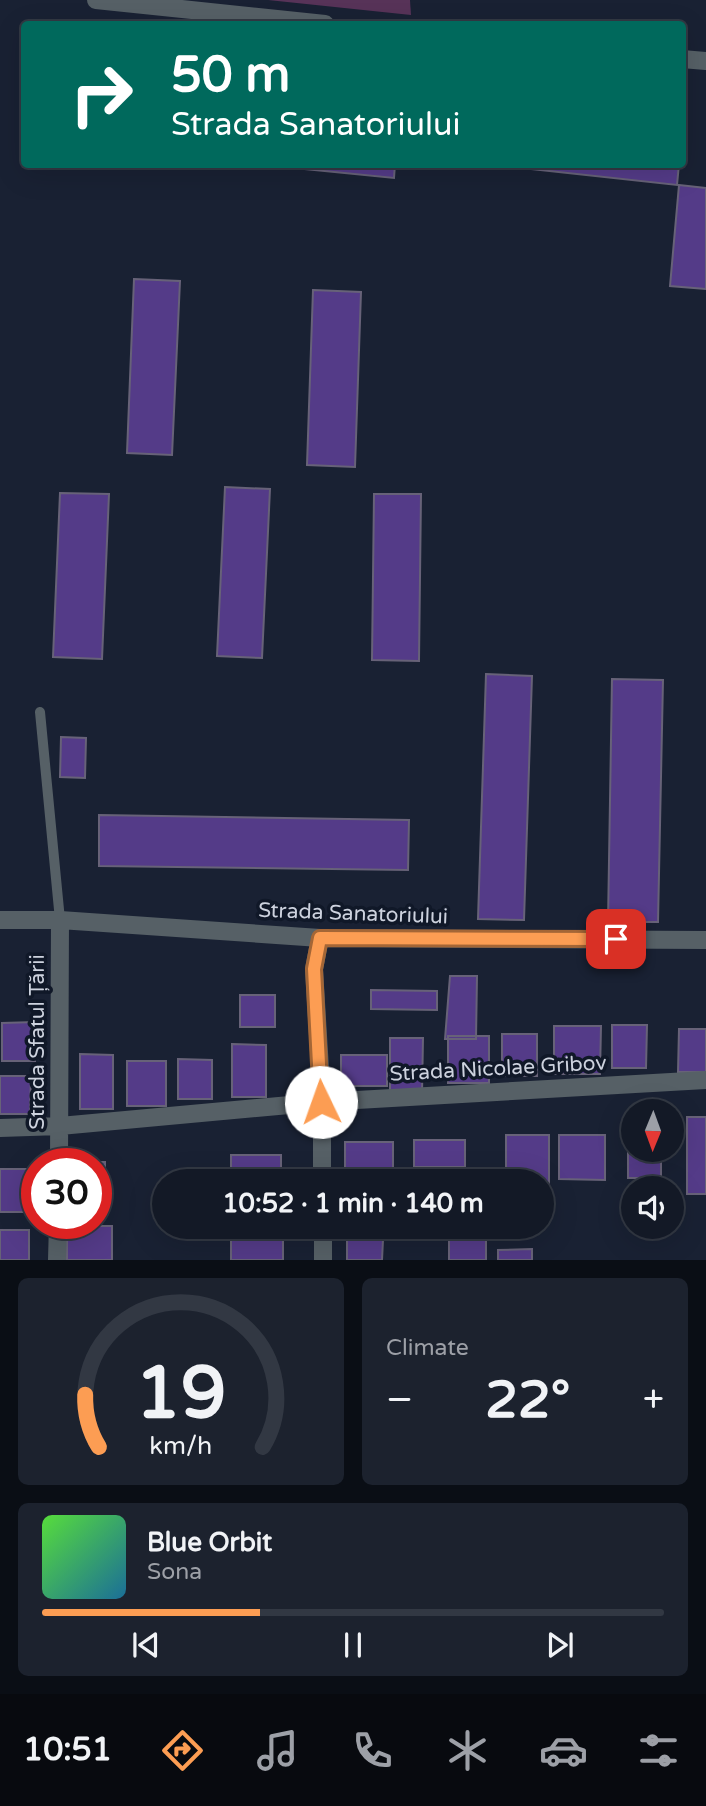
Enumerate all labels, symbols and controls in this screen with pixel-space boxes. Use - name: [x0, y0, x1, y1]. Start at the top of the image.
- text: 50 m: [171, 46, 290, 105]
- icon: right: [56, 49, 147, 140]
- text: Strada Sanatoriului: [171, 106, 460, 144]
- street label: Strada Sanatoriului: [258, 898, 448, 929]
- pin: [586, 909, 646, 969]
- icon: arrive: [597, 920, 635, 958]
- street label: Strada Sfatul Țării: [25, 954, 50, 1130]
- street label: Strada Nicolae Gribov: [389, 1050, 607, 1087]
- position arrow: [284, 1065, 358, 1139]
- north arrow: [621, 1099, 684, 1162]
- map controls: [621, 1099, 684, 1239]
- speed limit sign: 30: [21, 1148, 112, 1239]
- button: sound: [621, 1176, 684, 1239]
- text: 10:52 · 1 min · 140 m: [222, 1188, 484, 1219]
- text: Climate: [386, 1334, 469, 1362]
- text: 19: [135, 1351, 227, 1439]
- text: 22°: [485, 1369, 570, 1432]
- text: −: [386, 1377, 413, 1423]
- text: +: [643, 1377, 664, 1423]
- text: km/h: [150, 1431, 212, 1461]
- text: Blue Orbit: [147, 1527, 272, 1558]
- text: Sona: [147, 1558, 202, 1586]
- icon: previous: [127, 1626, 165, 1664]
- icon: pause: [334, 1626, 372, 1664]
- icon: next: [541, 1626, 579, 1664]
- icon: directions: [158, 1726, 207, 1775]
- icon: music: [253, 1726, 302, 1775]
- icon: phone: [348, 1726, 397, 1775]
- icon: climate: [443, 1726, 492, 1775]
- icon: car: [539, 1726, 588, 1775]
- icon: filters: [634, 1726, 683, 1775]
- text: 10:51: [23, 1731, 112, 1769]

